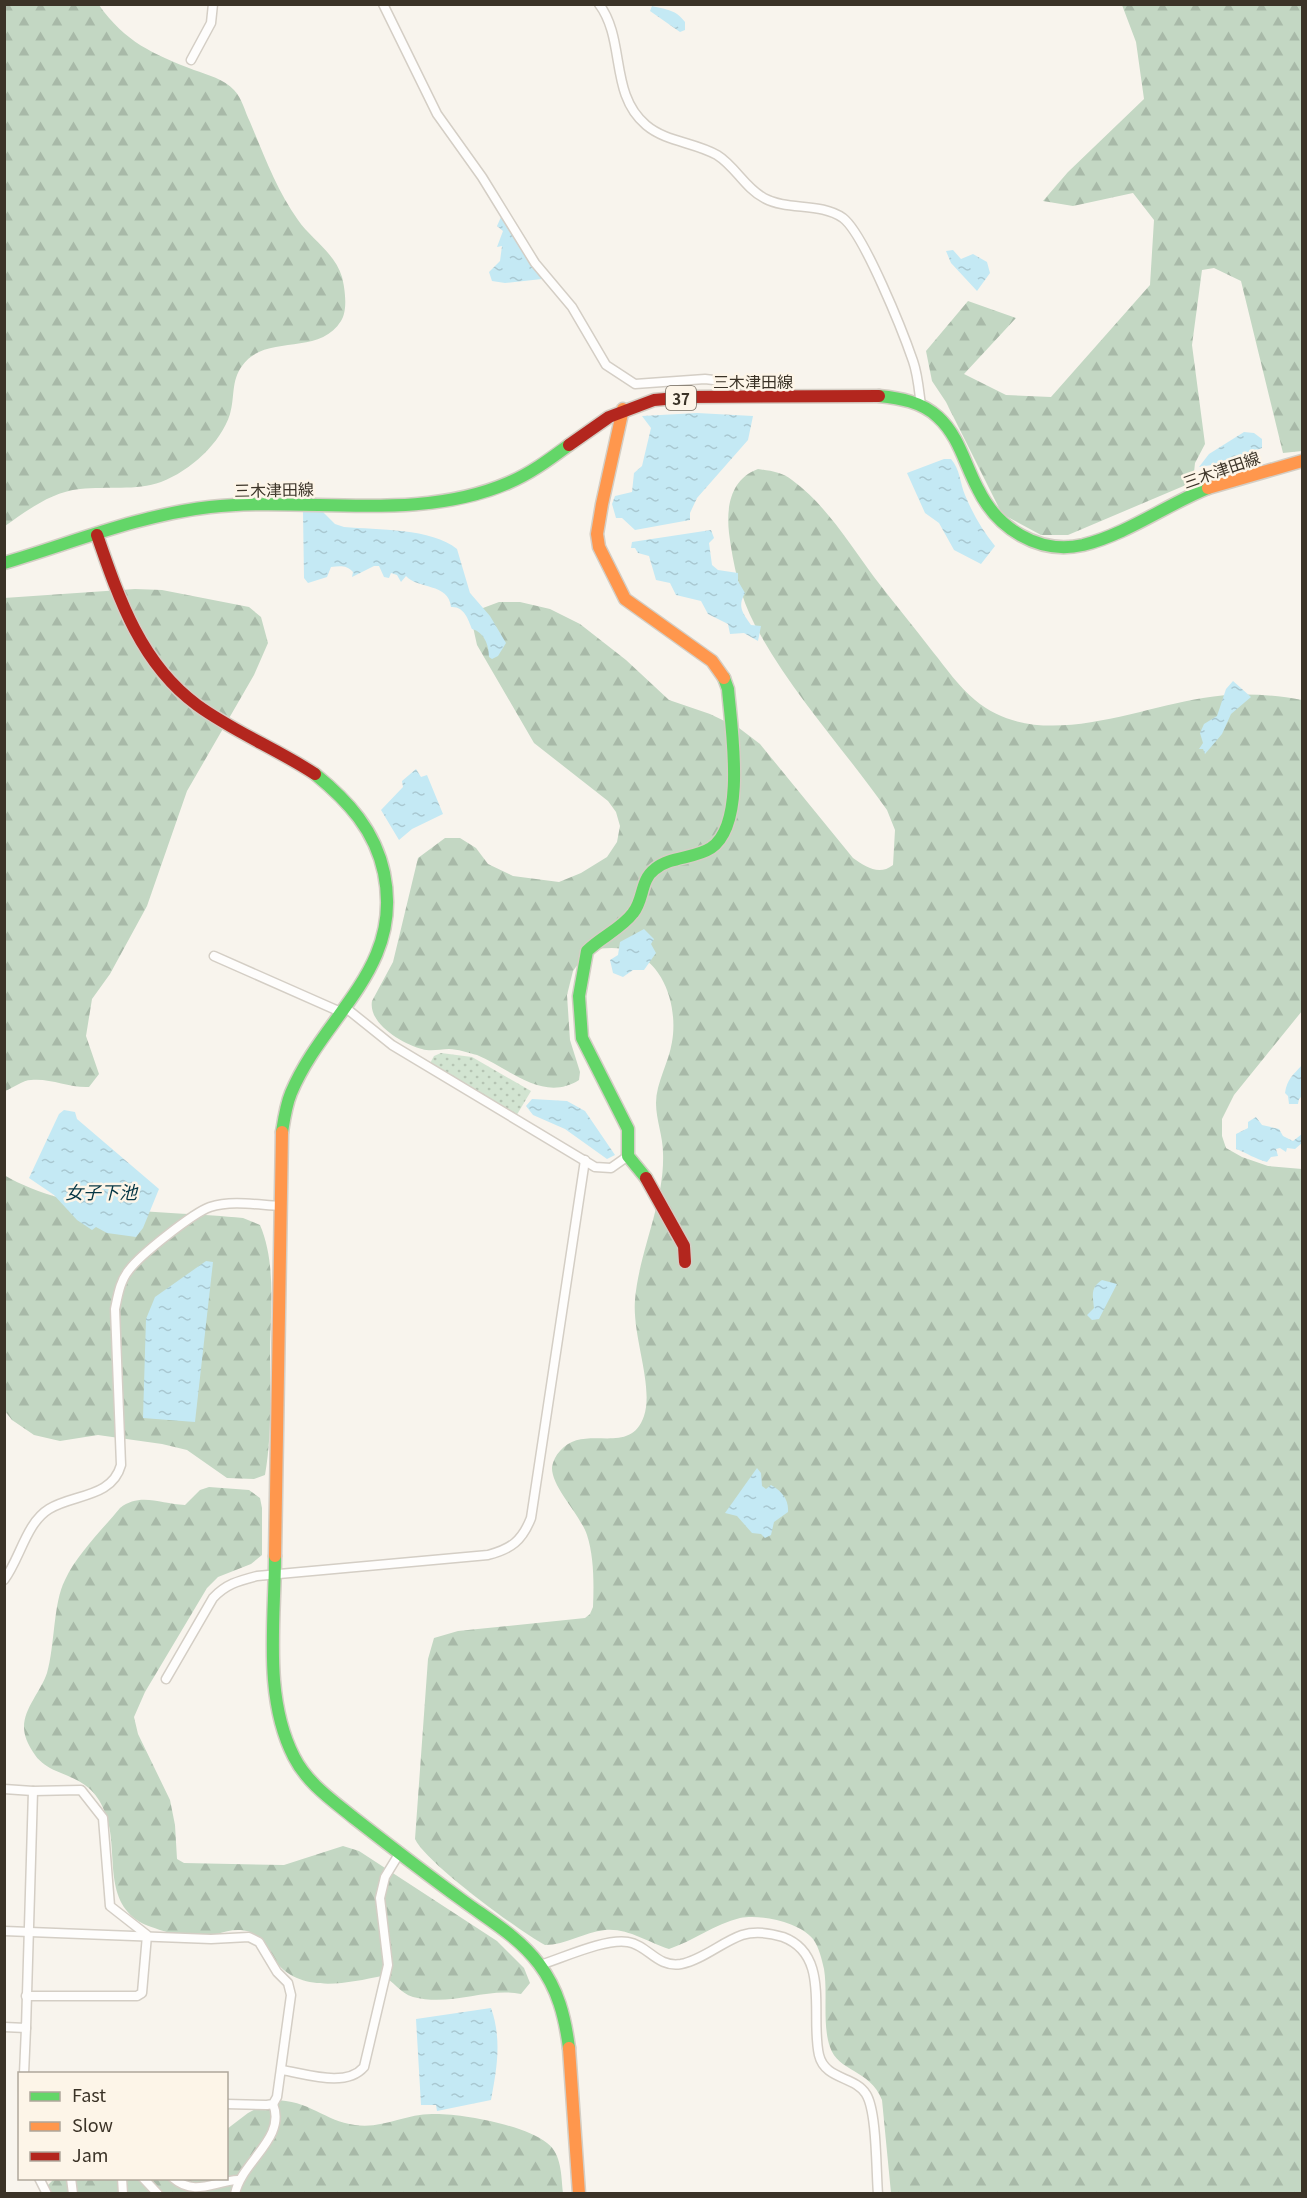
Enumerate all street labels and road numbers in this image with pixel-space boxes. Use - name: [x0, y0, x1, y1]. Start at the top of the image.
- street label: 三木津田線: [713, 369, 793, 393]
- road number: 37: [666, 386, 696, 410]
- street label: 三木津田線: [1179, 445, 1263, 493]
- street label: 三木津田線: [234, 476, 314, 502]

